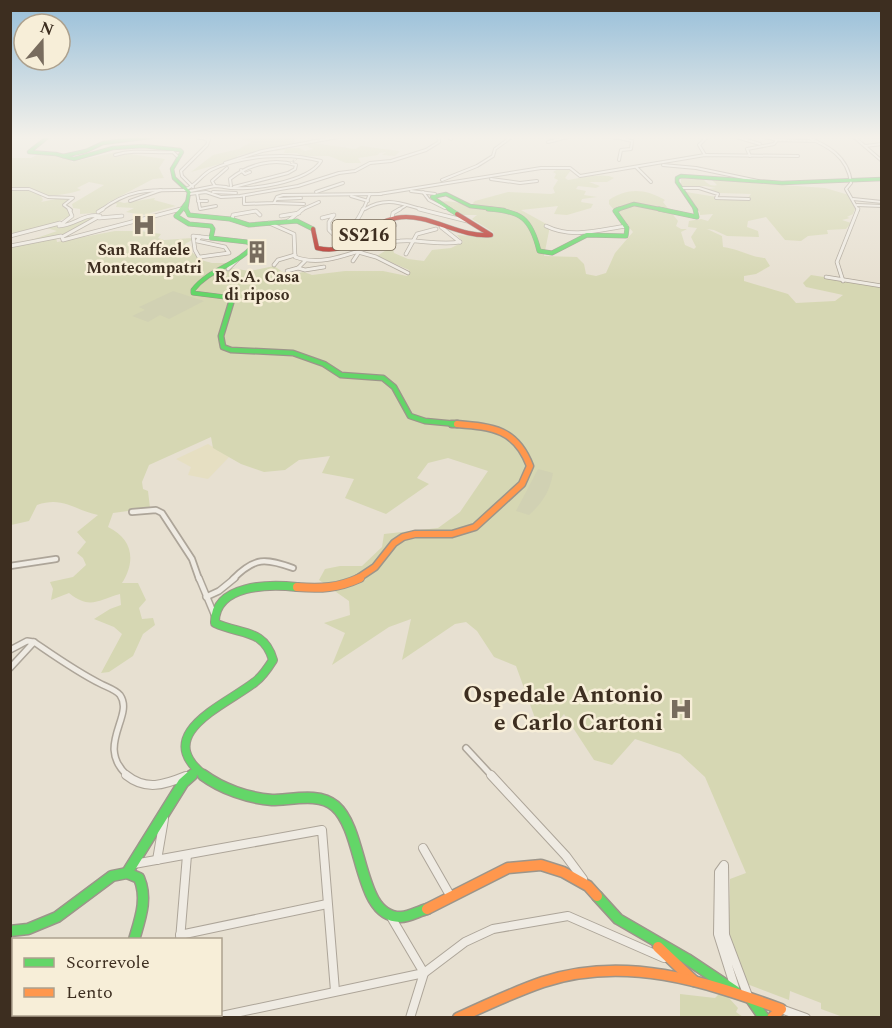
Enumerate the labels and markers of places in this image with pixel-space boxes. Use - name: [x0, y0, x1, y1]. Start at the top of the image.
- hospital icon: San Raffaele Montecompatri: [131, 212, 157, 238]
- place label: San Raffaele Montecompatri: [86, 238, 202, 280]
- building icon: R.S.A. Casa di riposo: [244, 239, 270, 265]
- place label: R.S.A. Casa di riposo: [215, 265, 300, 307]
- place label: Ospedale Antonio e Carlo Cartoni: [463, 677, 663, 741]
- hospital icon: Ospedale Antonio e Carlo Cartoni: [668, 696, 694, 722]

